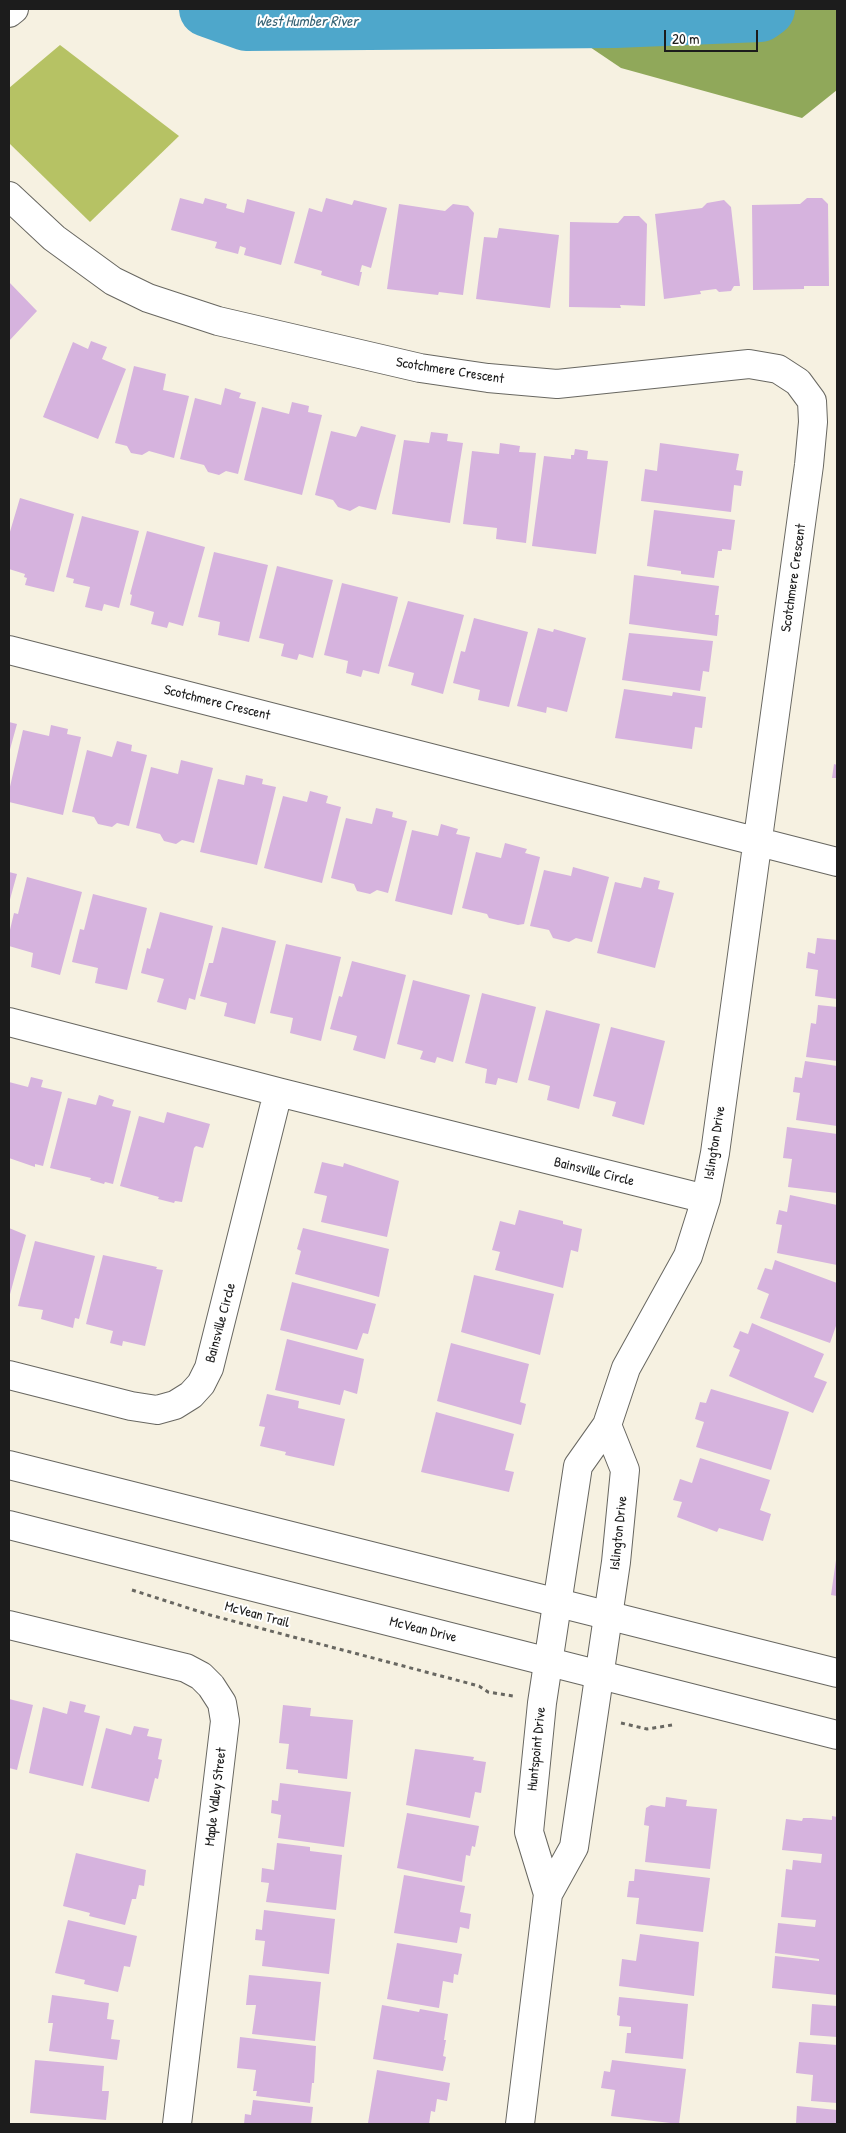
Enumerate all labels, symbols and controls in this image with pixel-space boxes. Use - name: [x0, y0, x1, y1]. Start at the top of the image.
- water label: West Humber River: [256, 13, 358, 31]
- scale bar: [666, 20, 760, 52]
- text: 20 m: [672, 28, 699, 49]
- street label: Scotchmere Crescent: [395, 354, 505, 388]
- street label: Scotchmere Crescent: [778, 523, 810, 633]
- street label: Scotchmere Crescent: [162, 682, 272, 724]
- street label: Islington Drive: [701, 1105, 729, 1181]
- street label: Bainsville Circle: [552, 1154, 636, 1190]
- street label: Bainsville Circle: [202, 1281, 240, 1365]
- street label: Islington Drive: [607, 1495, 631, 1571]
- street label: McVean Trail: [223, 1598, 291, 1632]
- street label: McVean Drive: [388, 1614, 458, 1646]
- street label: Huntspoint Drive: [524, 1706, 550, 1792]
- street label: Maple Valley Street: [202, 1747, 230, 1847]

